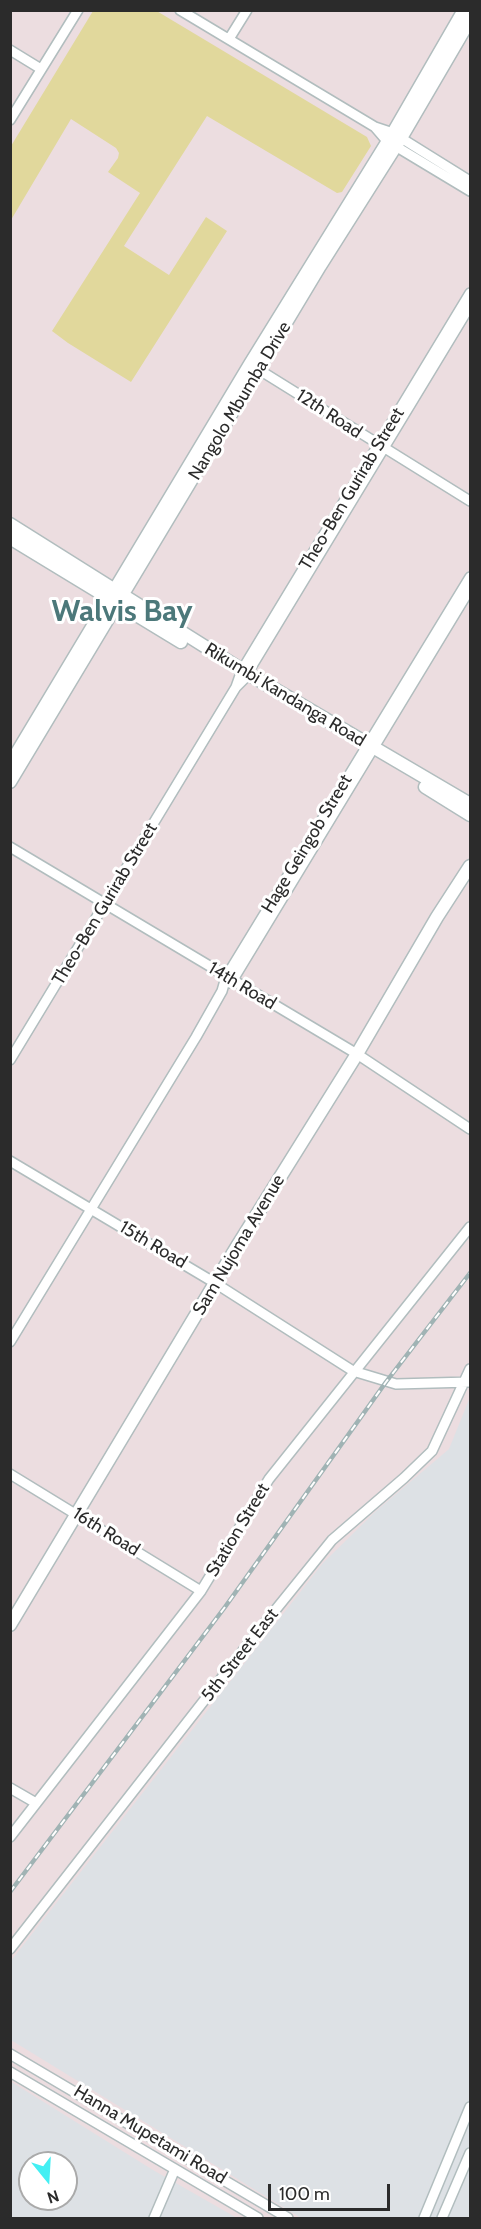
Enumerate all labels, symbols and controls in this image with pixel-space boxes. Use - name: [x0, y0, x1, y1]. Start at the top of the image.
- street label: Nangolo Mbumba Drive: [184, 318, 296, 484]
- street label: 12th Road: [292, 385, 366, 443]
- street label: Theo-Ben Gurirab Street: [295, 404, 409, 574]
- district label: Walvis Bay: [51, 594, 193, 630]
- street label: Rikumbi Kandanga Road: [201, 638, 369, 752]
- street label: Hage Geingob Street: [257, 771, 357, 917]
- street label: Theo-Ben Gurirab Street: [48, 819, 162, 989]
- street label: 14th Road: [204, 957, 280, 1015]
- street label: Sam Nujoma Avenue: [188, 1171, 290, 1319]
- street label: 15th Road: [115, 1217, 191, 1273]
- street label: Station Street: [202, 1479, 274, 1581]
- street label: 16th Road: [68, 1503, 144, 1561]
- street label: 5th Street East: [197, 1604, 283, 1706]
- street label: Hanna Mupetami Road: [70, 2081, 230, 2189]
- north arrow: [18, 2151, 78, 2211]
- scale bar: [271, 2172, 392, 2210]
- text: 100 m: [279, 2183, 330, 2205]
- text: N: [45, 2186, 61, 2207]

